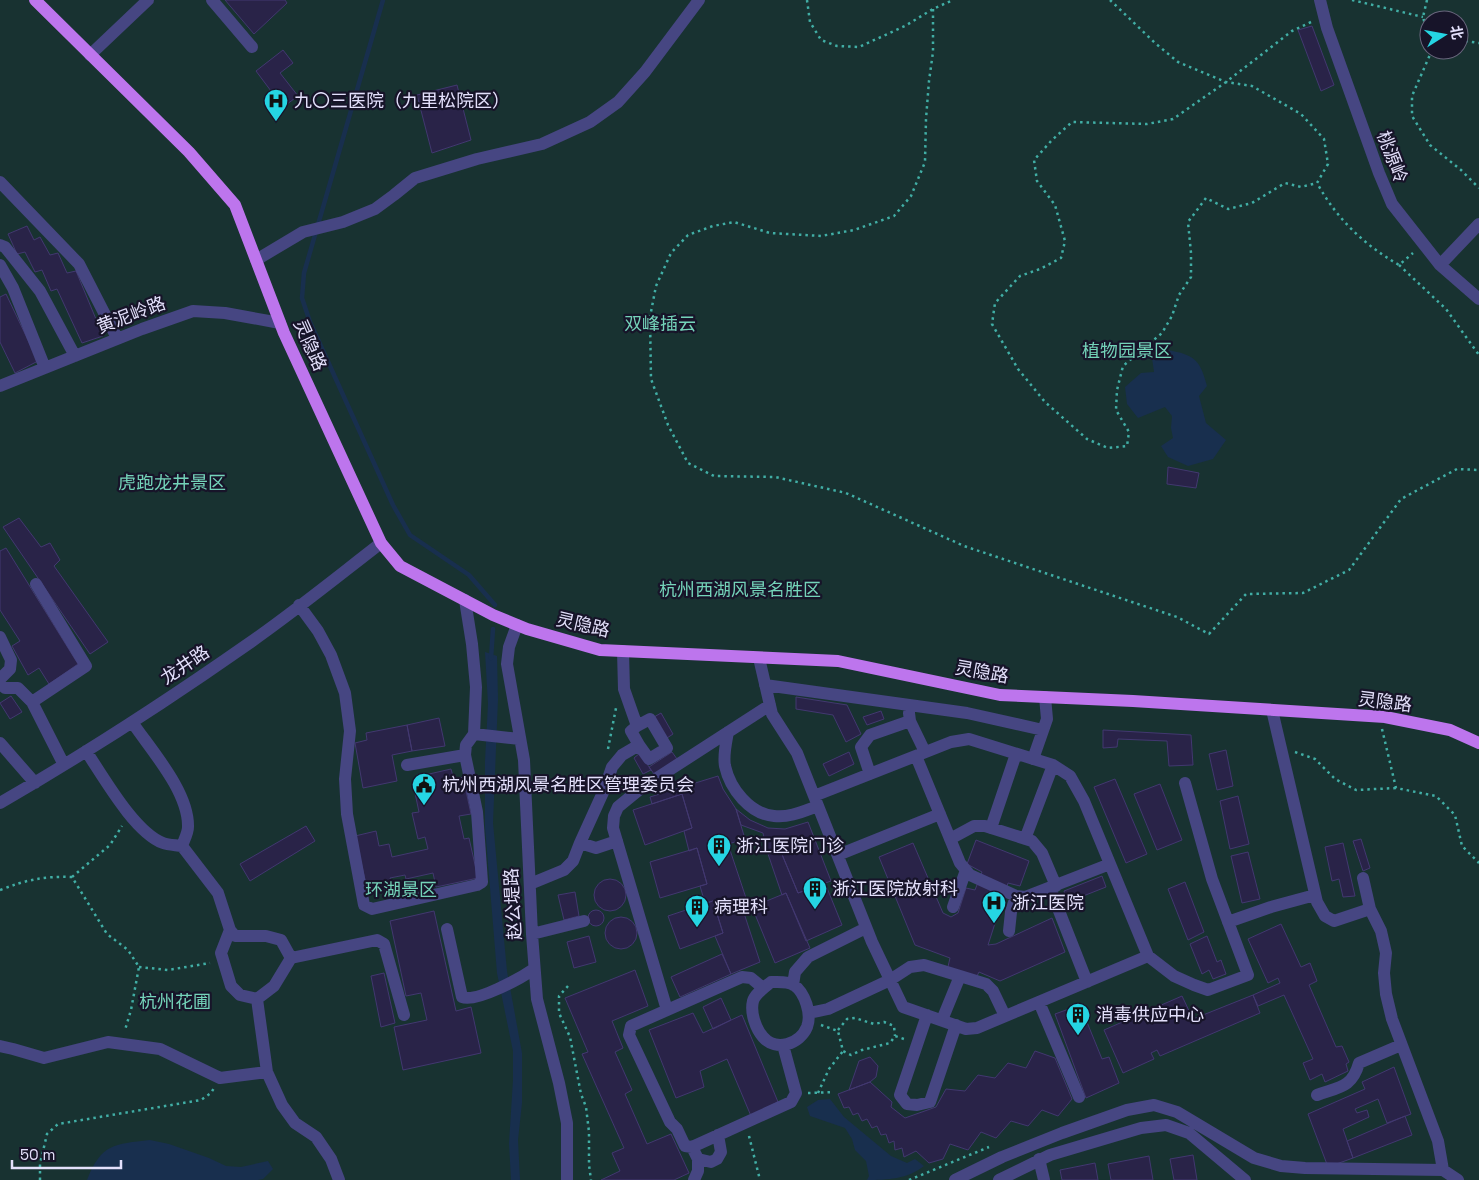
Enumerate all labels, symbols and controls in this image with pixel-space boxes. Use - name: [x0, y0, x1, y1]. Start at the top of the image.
- north arrow: [1419, 10, 1469, 60]
- text: 北: [1447, 24, 1467, 41]
- hospital icon: 九〇三医院（九里松院区）: [263, 88, 289, 122]
- place label: 九〇三医院（九里松院区）: [294, 89, 510, 112]
- street label: 桃源岭: [1372, 127, 1413, 186]
- street label: 黄泥岭路: [93, 291, 169, 338]
- park label: 双峰插云: [624, 312, 696, 335]
- street label: 灵隐路: [289, 315, 332, 374]
- park label: 植物园景区: [1082, 339, 1172, 362]
- park label: 虎跑龙井景区: [118, 471, 226, 494]
- park label: 杭州西湖风景名胜区: [659, 578, 821, 601]
- street label: 灵隐路: [554, 607, 612, 642]
- street label: 龙井路: [156, 640, 214, 689]
- street label: 灵隐路: [954, 655, 1011, 688]
- street label: 灵隐路: [1357, 687, 1413, 716]
- public building icon: 杭州西湖风景名胜区管理委员会: [411, 772, 437, 806]
- place label: 杭州西湖风景名胜区管理委员会: [442, 773, 694, 796]
- building icon: 浙江医院门诊: [706, 833, 732, 867]
- place label: 浙江医院门诊: [736, 834, 844, 857]
- street label: 赵公堤路: [499, 867, 526, 941]
- building icon: 浙江医院放射科: [802, 876, 828, 910]
- place label: 浙江医院放射科: [832, 877, 958, 900]
- park label: 环湖景区: [365, 878, 437, 901]
- hospital icon: 浙江医院: [981, 890, 1007, 924]
- place label: 浙江医院: [1012, 891, 1084, 914]
- building icon: 病理科: [684, 894, 710, 928]
- place label: 病理科: [714, 895, 768, 918]
- park label: 杭州花圃: [139, 990, 211, 1013]
- building icon: 消毒供应中心: [1065, 1002, 1091, 1036]
- place label: 消毒供应中心: [1096, 1003, 1204, 1026]
- scale bar: [12, 1138, 121, 1170]
- text: 50 m: [20, 1145, 55, 1164]

